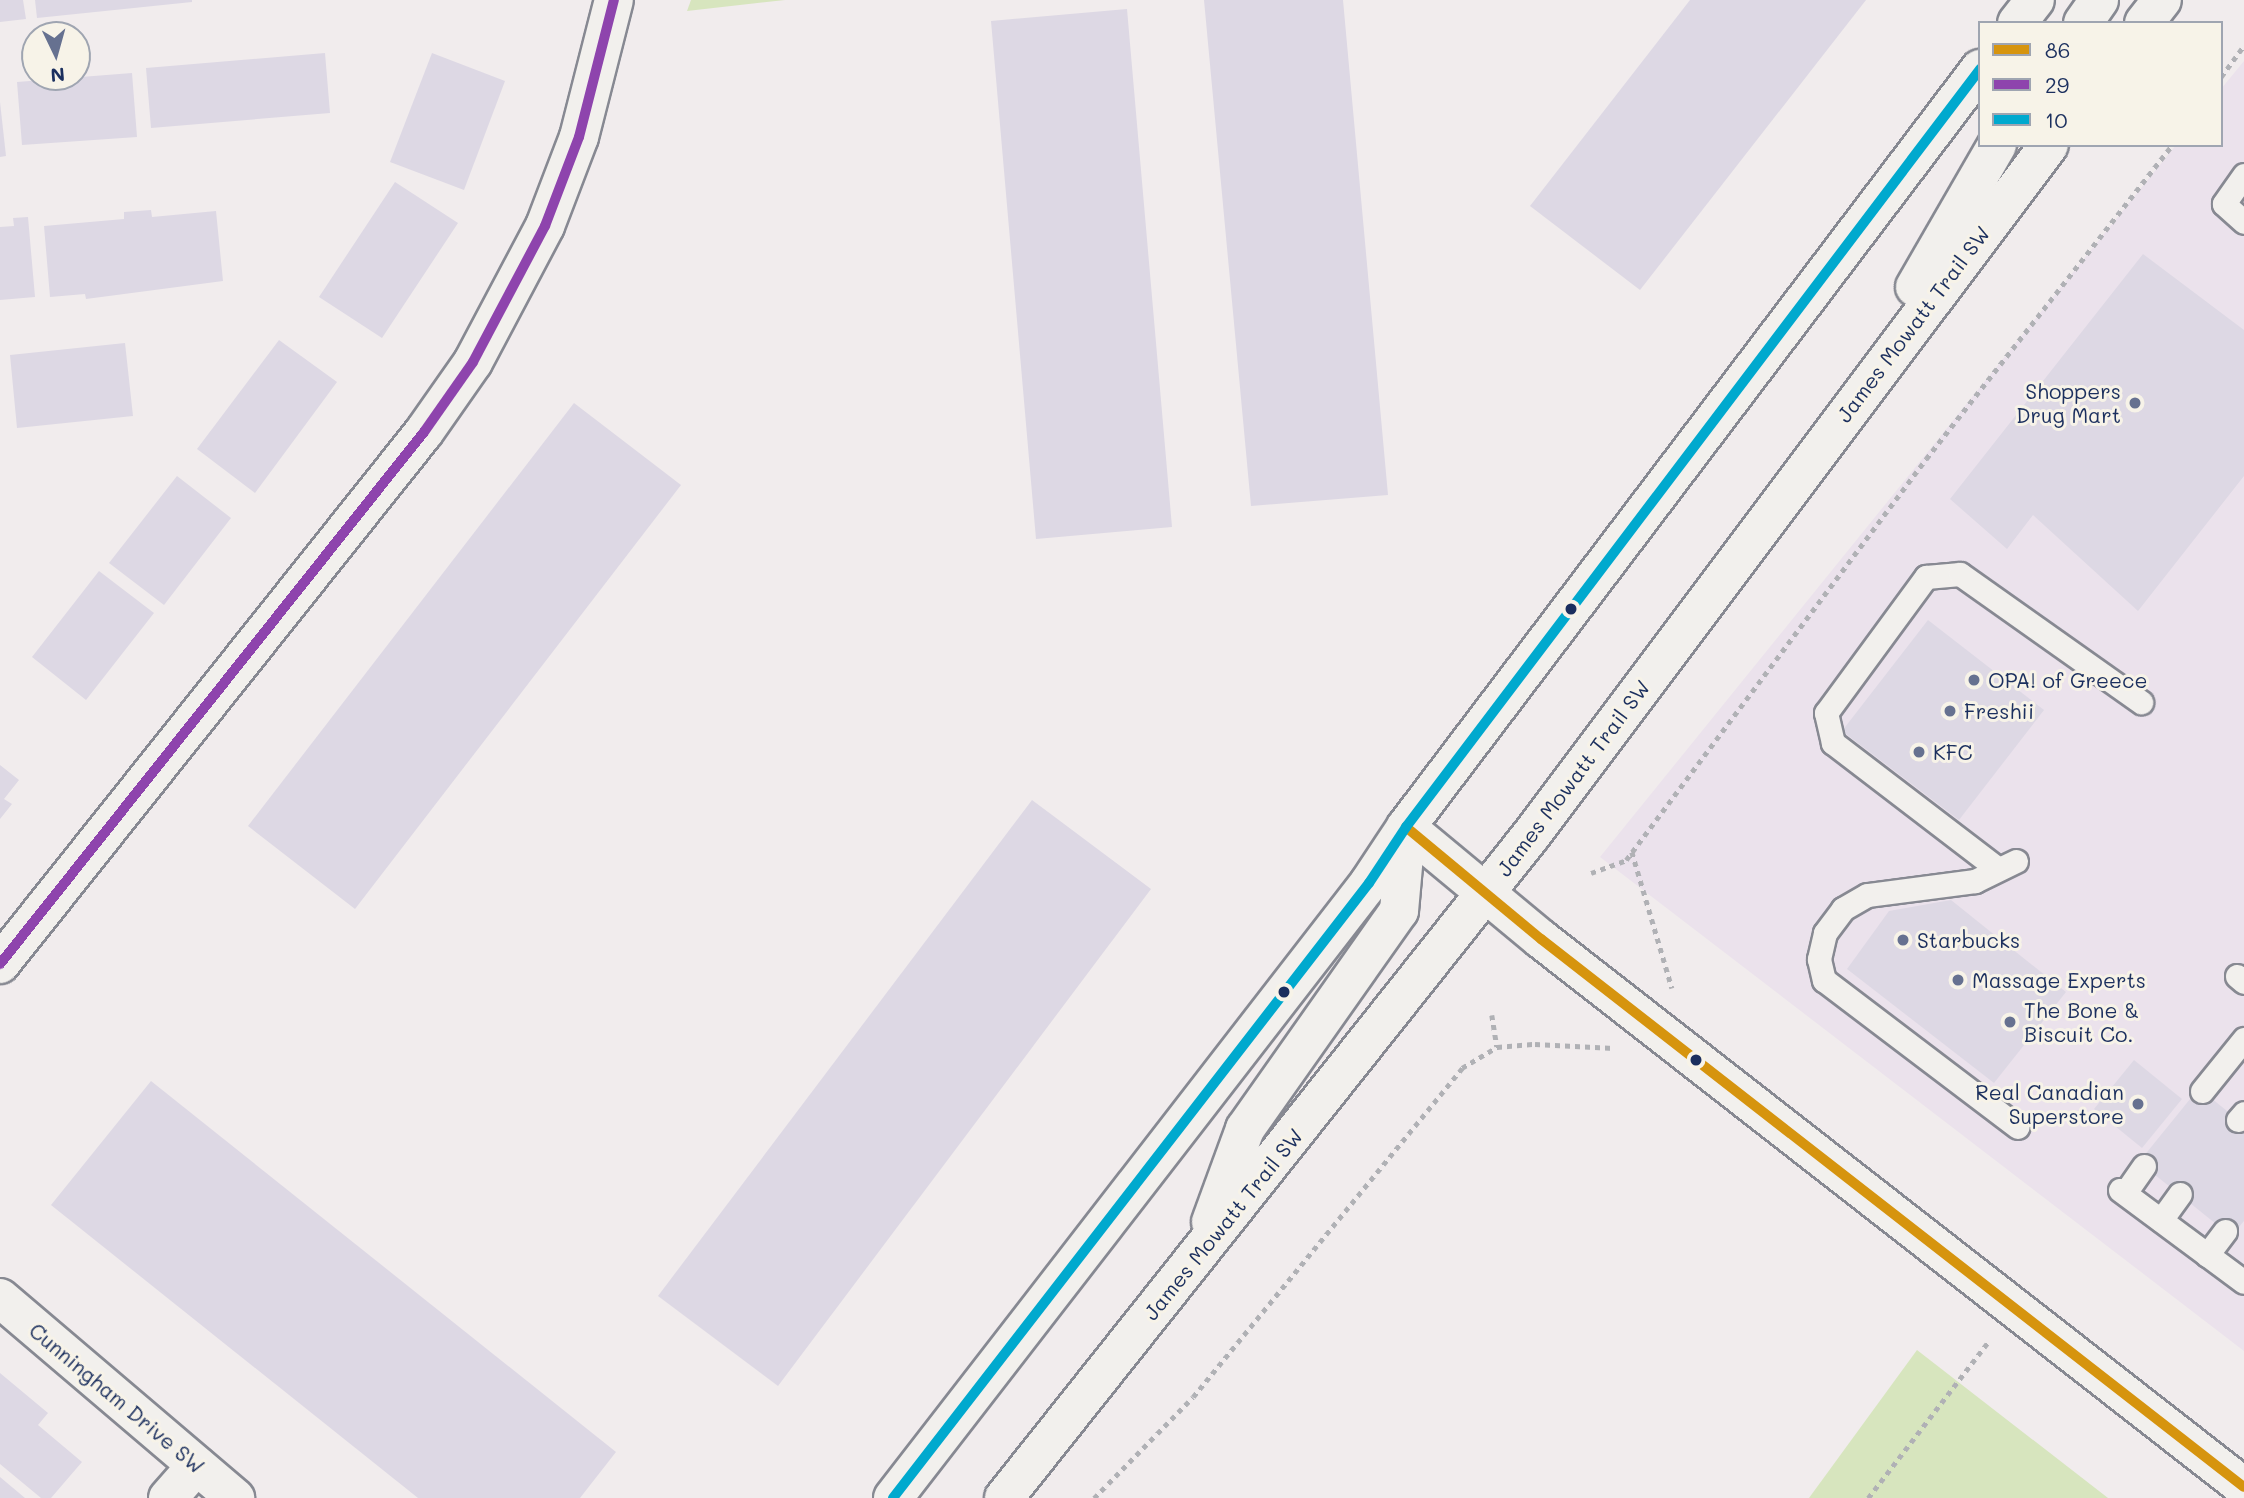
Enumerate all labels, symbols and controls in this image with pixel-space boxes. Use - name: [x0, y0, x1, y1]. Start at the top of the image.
- north arrow: [21, 21, 91, 91]
- legend: [1978, 21, 2223, 147]
- text: 86: [2045, 36, 2070, 63]
- text: N: [49, 62, 66, 89]
- text: 29: [2045, 71, 2069, 98]
- text: 10: [2045, 106, 2067, 133]
- street label: James Mowatt Trail SW: [1831, 221, 1995, 427]
- place label: Shoppers Drug Mart: [2016, 378, 2121, 428]
- marker: Shoppers Drug Mart: [2127, 395, 2143, 411]
- unlabelled marker: [1564, 602, 1578, 616]
- place label: OPA! of Greece: [1988, 667, 2147, 693]
- marker: OPA! of Greece: [1966, 672, 1982, 688]
- street label: James Mowatt Trail SW: [1491, 675, 1655, 881]
- place label: Freshii: [1964, 698, 2034, 724]
- marker: Freshii: [1942, 703, 1958, 719]
- place label: KFC: [1933, 739, 1972, 765]
- marker: KFC: [1911, 744, 1927, 760]
- place label: Starbucks: [1917, 927, 2020, 953]
- marker: Starbucks: [1895, 932, 1911, 948]
- place label: Massage Experts: [1972, 967, 2146, 993]
- marker: Massage Experts: [1950, 972, 1966, 988]
- unlabelled marker: [1277, 985, 1291, 999]
- place label: The Bone & Biscuit Co.: [2024, 997, 2139, 1047]
- marker: The Bone & Biscuit Co.: [2002, 1014, 2018, 1030]
- unlabelled marker: [1689, 1053, 1703, 1067]
- place label: Real Canadian Superstore: [1975, 1079, 2124, 1129]
- marker: Real Canadian Superstore: [2130, 1096, 2146, 1112]
- street label: James Mowatt Trail SW: [1138, 1123, 1308, 1325]
- street label: Cunningham Drive SW: [24, 1317, 210, 1479]

